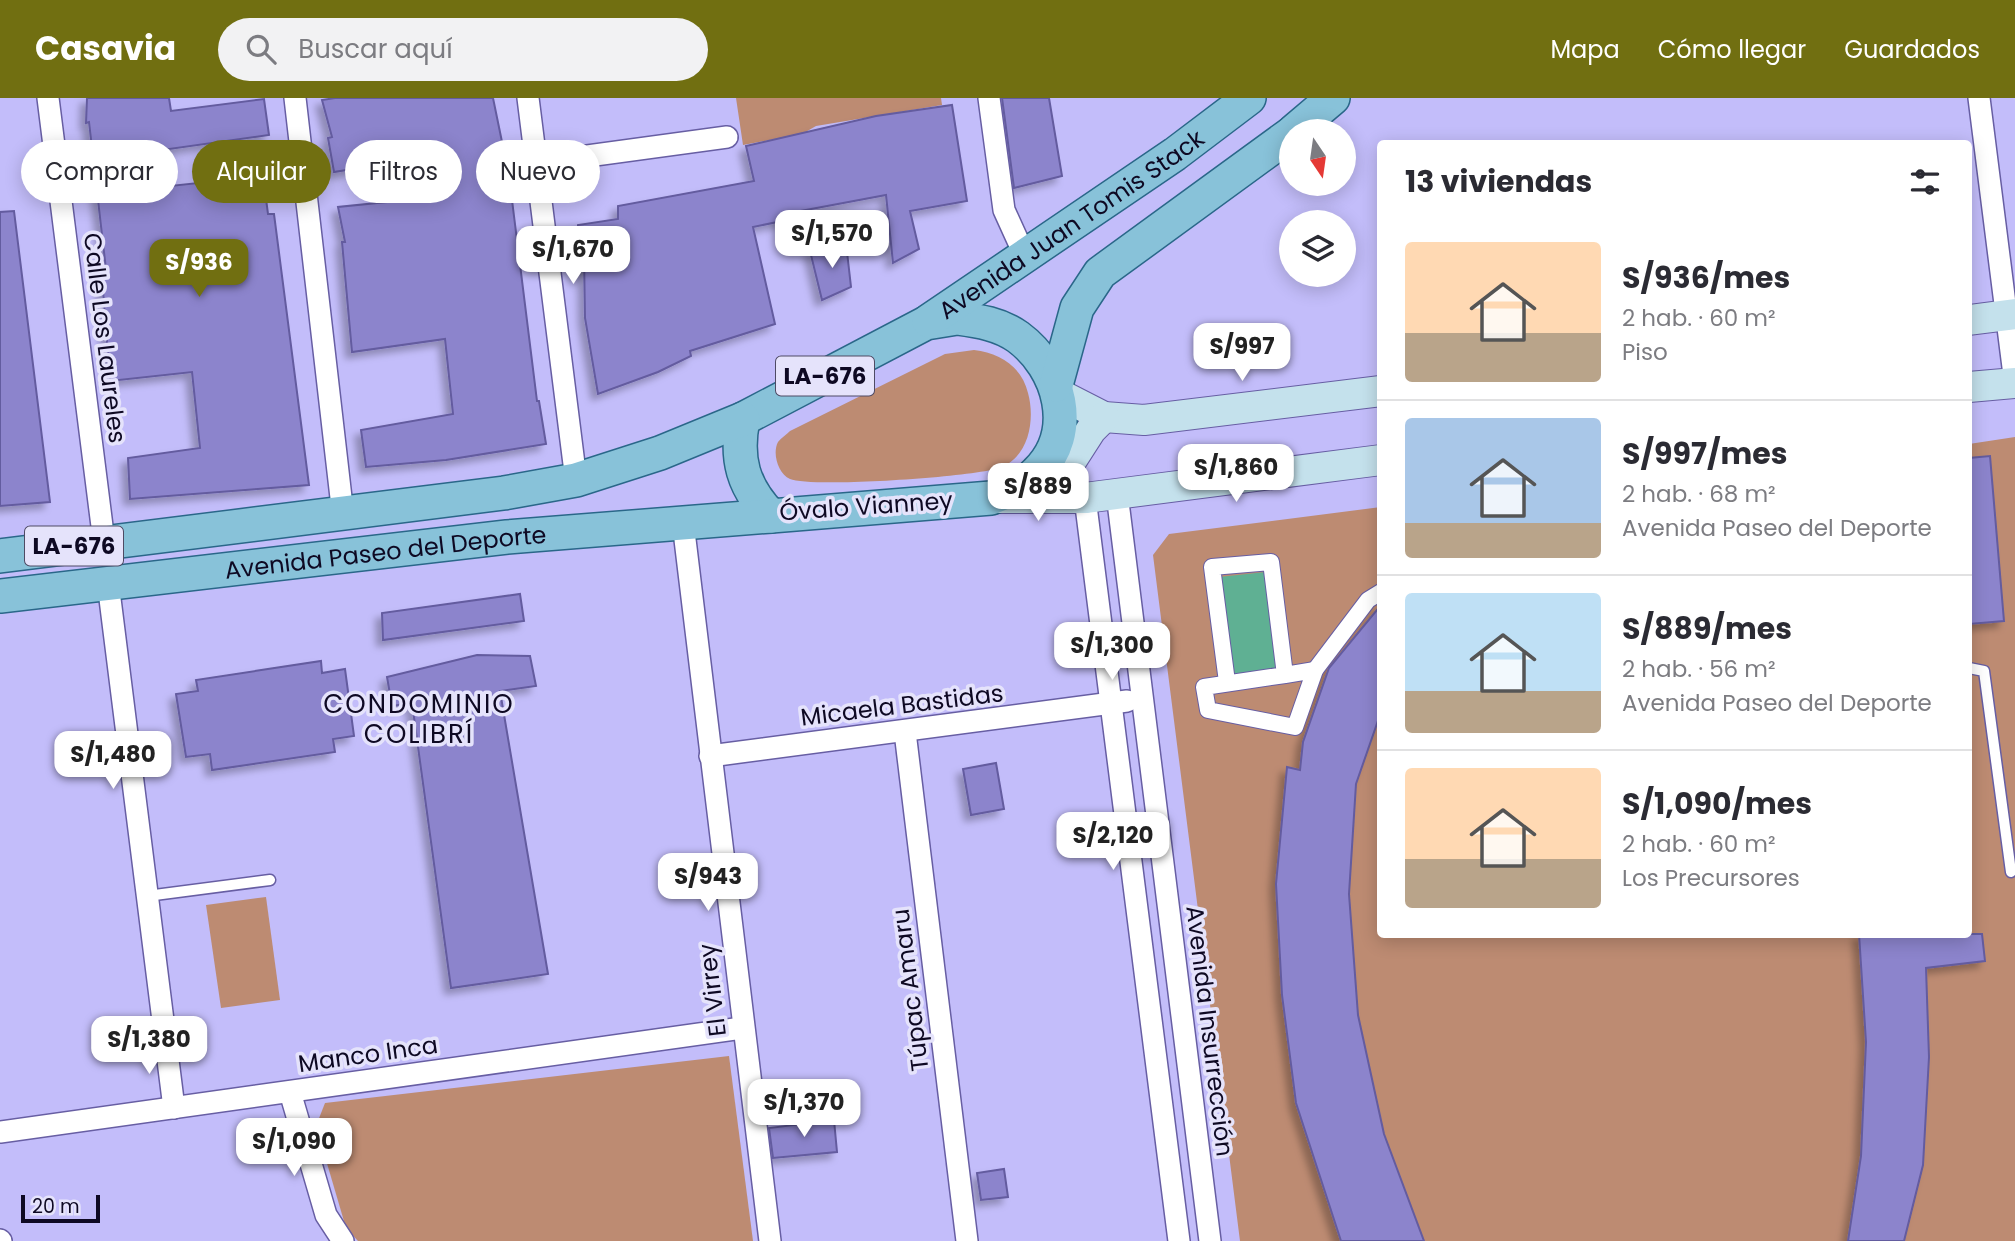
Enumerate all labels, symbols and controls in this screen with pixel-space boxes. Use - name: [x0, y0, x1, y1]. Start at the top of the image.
- search box: [218, 18, 708, 81]
- text: Casavia: [35, 25, 176, 72]
- icon: search: [242, 30, 280, 68]
- text: Buscar aquí: [298, 31, 453, 67]
- text: Mapa: [1550, 33, 1620, 66]
- text: Cómo llegar: [1658, 33, 1806, 66]
- text: Guardados: [1844, 33, 1980, 66]
- north arrow: [1279, 119, 1356, 196]
- map controls: [1279, 119, 1356, 287]
- street label: Avenida Juan Tomis Stack: [932, 121, 1211, 326]
- chip: Comprar: [21, 140, 178, 203]
- chip: Alquilar: [192, 140, 331, 203]
- chip: Filtros: [345, 140, 462, 203]
- chip: Nuevo: [476, 140, 600, 203]
- text: 13 viviendas: [1405, 160, 1592, 203]
- icon: filters: [1906, 163, 1944, 201]
- button: layers: [1279, 210, 1356, 287]
- pin: S/1,570: [767, 211, 897, 270]
- text: S/1,570: [791, 217, 873, 249]
- pin: S/1,670: [508, 226, 638, 286]
- street label: Calle Los Laureles: [76, 231, 134, 445]
- text: S/1,670: [532, 233, 614, 265]
- pin: S/936: [150, 240, 248, 299]
- text: S/936: [165, 246, 233, 278]
- text: S/936/mes: [1622, 256, 1790, 299]
- icon: home: [1461, 270, 1545, 354]
- text: 2 hab. · 60 m²: [1622, 302, 1776, 334]
- pin: S/997: [1193, 324, 1291, 383]
- text: S/997: [1209, 330, 1275, 362]
- text: Piso: [1622, 336, 1668, 368]
- road number: LA-676: [776, 356, 874, 396]
- text: S/997/mes: [1622, 432, 1788, 475]
- pin: S/1,860: [1171, 444, 1301, 504]
- icon: home: [1461, 446, 1545, 530]
- text: S/1,860: [1194, 451, 1278, 483]
- pin: S/889: [989, 464, 1087, 523]
- text: S/889: [1004, 470, 1072, 502]
- text: 2 hab. · 68 m²: [1622, 478, 1776, 510]
- street label: Óvalo Vianney: [778, 483, 954, 529]
- text: Avenida Paseo del Deporte: [1622, 512, 1932, 544]
- street label: Avenida Paseo del Deporte: [223, 517, 548, 586]
- road number: LA-676: [25, 526, 123, 566]
- text: S/889/mes: [1622, 607, 1792, 650]
- icon: home: [1461, 621, 1545, 705]
- pin: S/1,300: [1047, 622, 1177, 682]
- text: S/1,300: [1070, 629, 1154, 661]
- text: 2 hab. · 56 m²: [1622, 653, 1776, 685]
- street label: Micaela Bastidas: [799, 676, 1005, 734]
- district label: CONDOMINIO COLIBRÍ: [323, 686, 515, 752]
- text: Avenida Paseo del Deporte: [1622, 687, 1932, 719]
- pin: S/1,480: [48, 732, 178, 791]
- text: S/1,480: [70, 738, 156, 770]
- text: S/1,090/mes: [1622, 782, 1812, 825]
- icon: home: [1461, 796, 1545, 880]
- pin: S/2,120: [1048, 812, 1178, 872]
- text: S/2,120: [1072, 819, 1154, 851]
- text: 2 hab. · 60 m²: [1622, 828, 1776, 860]
- pin: S/943: [659, 854, 757, 913]
- text: S/943: [674, 860, 742, 892]
- text: Los Precursores: [1622, 862, 1800, 894]
- street label: Avenida Insurrección: [1178, 904, 1242, 1158]
- street label: Túpac Amaru: [884, 907, 936, 1073]
- street label: El Virrey: [690, 941, 734, 1038]
- pin: S/1,380: [84, 1016, 214, 1076]
- text: S/1,380: [107, 1023, 191, 1055]
- street label: Manco Inca: [296, 1028, 440, 1080]
- pin: S/1,370: [739, 1080, 869, 1139]
- text: S/1,370: [763, 1086, 845, 1118]
- pin: S/1,090: [229, 1118, 359, 1178]
- text: S/1,090: [252, 1125, 336, 1157]
- scale bar: [21, 1192, 100, 1224]
- text: 20 m: [32, 1193, 80, 1220]

